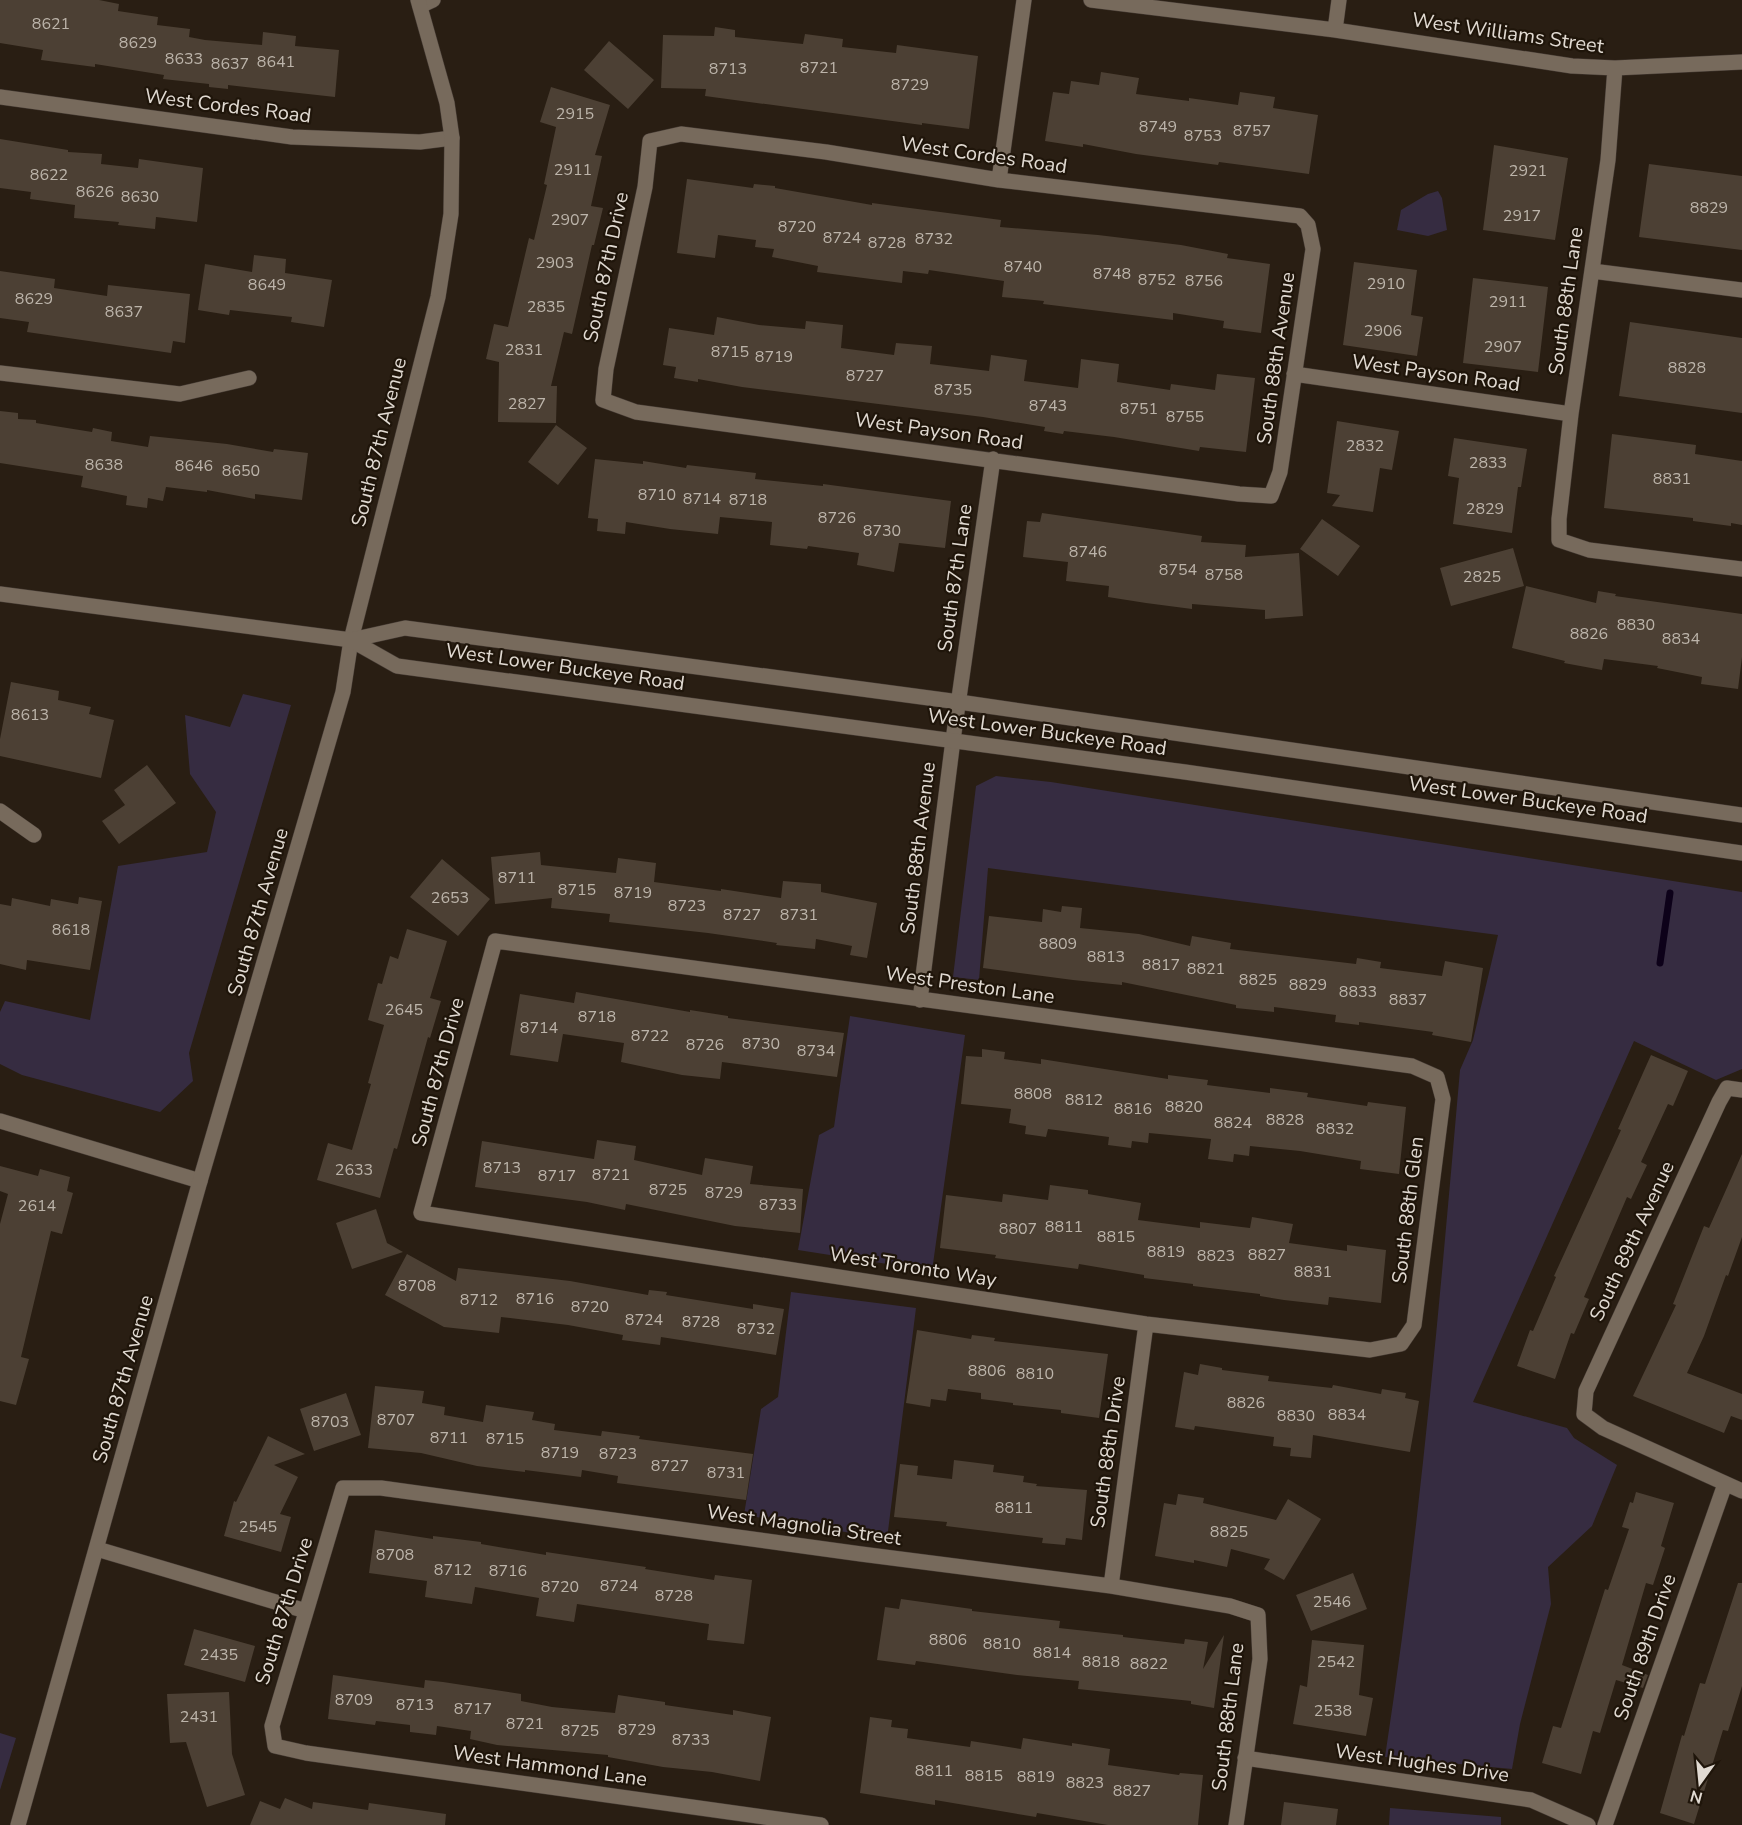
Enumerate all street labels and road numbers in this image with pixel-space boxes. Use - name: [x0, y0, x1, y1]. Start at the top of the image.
- street label: West Williams Street: [1410, 6, 1607, 60]
- street label: West Cordes Road: [143, 82, 313, 130]
- street label: West Cordes Road: [899, 130, 1069, 180]
- street label: South 87th Drive: [577, 189, 635, 345]
- street label: South 88th Lane: [1542, 225, 1590, 377]
- street label: South 88th Avenue: [1251, 270, 1301, 446]
- street label: West Payson Road: [1350, 348, 1522, 398]
- street label: South 87th Avenue: [345, 354, 413, 530]
- street label: West Payson Road: [853, 406, 1025, 456]
- street label: South 87th Lane: [931, 502, 979, 654]
- street label: West Lower Buckeye Road: [444, 637, 686, 697]
- street label: West Lower Buckeye Road: [926, 702, 1168, 762]
- street label: South 88th Avenue: [894, 760, 942, 936]
- street label: West Lower Buckeye Road: [1407, 770, 1649, 830]
- street label: South 87th Avenue: [221, 825, 295, 999]
- street label: West Preston Lane: [884, 960, 1056, 1010]
- street label: South 87th Drive: [405, 995, 471, 1149]
- street label: South 88th Glen: [1386, 1135, 1430, 1285]
- street label: South 89th Avenue: [1583, 1157, 1681, 1325]
- street label: West Toronto Way: [827, 1240, 999, 1294]
- street label: South 87th Avenue: [86, 1292, 160, 1466]
- street label: South 88th Drive: [1084, 1374, 1132, 1530]
- street label: West Magnolia Street: [705, 1498, 904, 1552]
- street label: South 87th Drive: [249, 1534, 319, 1688]
- street label: South 89th Drive: [1607, 1570, 1683, 1724]
- street label: South 88th Lane: [1206, 1641, 1250, 1793]
- street label: West Hughes Drive: [1333, 1737, 1511, 1789]
- street label: West Hammond Lane: [451, 1739, 649, 1793]

